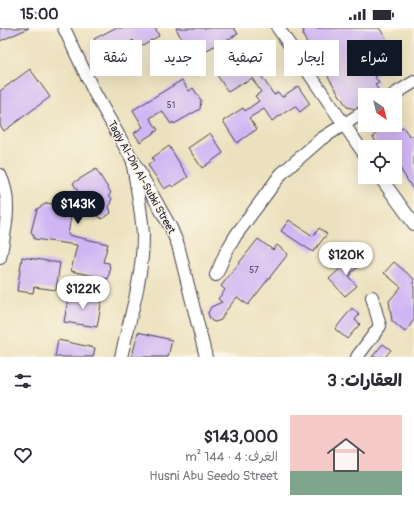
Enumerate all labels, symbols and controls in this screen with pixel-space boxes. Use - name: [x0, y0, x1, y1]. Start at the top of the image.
- text: 15:00: [20, 5, 59, 24]
- chip: شقة: [90, 40, 142, 76]
- chip: جديد: [150, 40, 206, 76]
- chip: تصفية: [214, 40, 276, 76]
- chip: إيجار: [284, 40, 339, 76]
- chip: شراء: [347, 40, 402, 76]
- north arrow: [358, 88, 402, 132]
- map controls: [358, 88, 402, 184]
- house number: 51: [167, 100, 175, 111]
- street label: Taqiy Al-Din Al-Subki Street: [105, 119, 178, 236]
- button: locate: [358, 140, 402, 184]
- pin: $143K: [50, 191, 106, 225]
- text: $143K: [61, 196, 95, 212]
- pin: $120K: [318, 242, 374, 276]
- text: $120K: [328, 247, 364, 263]
- house number: 57: [249, 265, 259, 276]
- pin: $122K: [55, 276, 111, 310]
- text: $122K: [66, 281, 100, 297]
- icon: filters: [12, 370, 34, 392]
- text: العقارات: 3: [327, 370, 402, 391]
- text: $143,000: [204, 426, 278, 447]
- icon: home: [322, 431, 370, 479]
- icon: heart: [12, 444, 34, 466]
- text: الغرف: 4 · 144 m²: [185, 449, 278, 465]
- text: Husni Abu Seedo Street: [149, 468, 278, 484]

